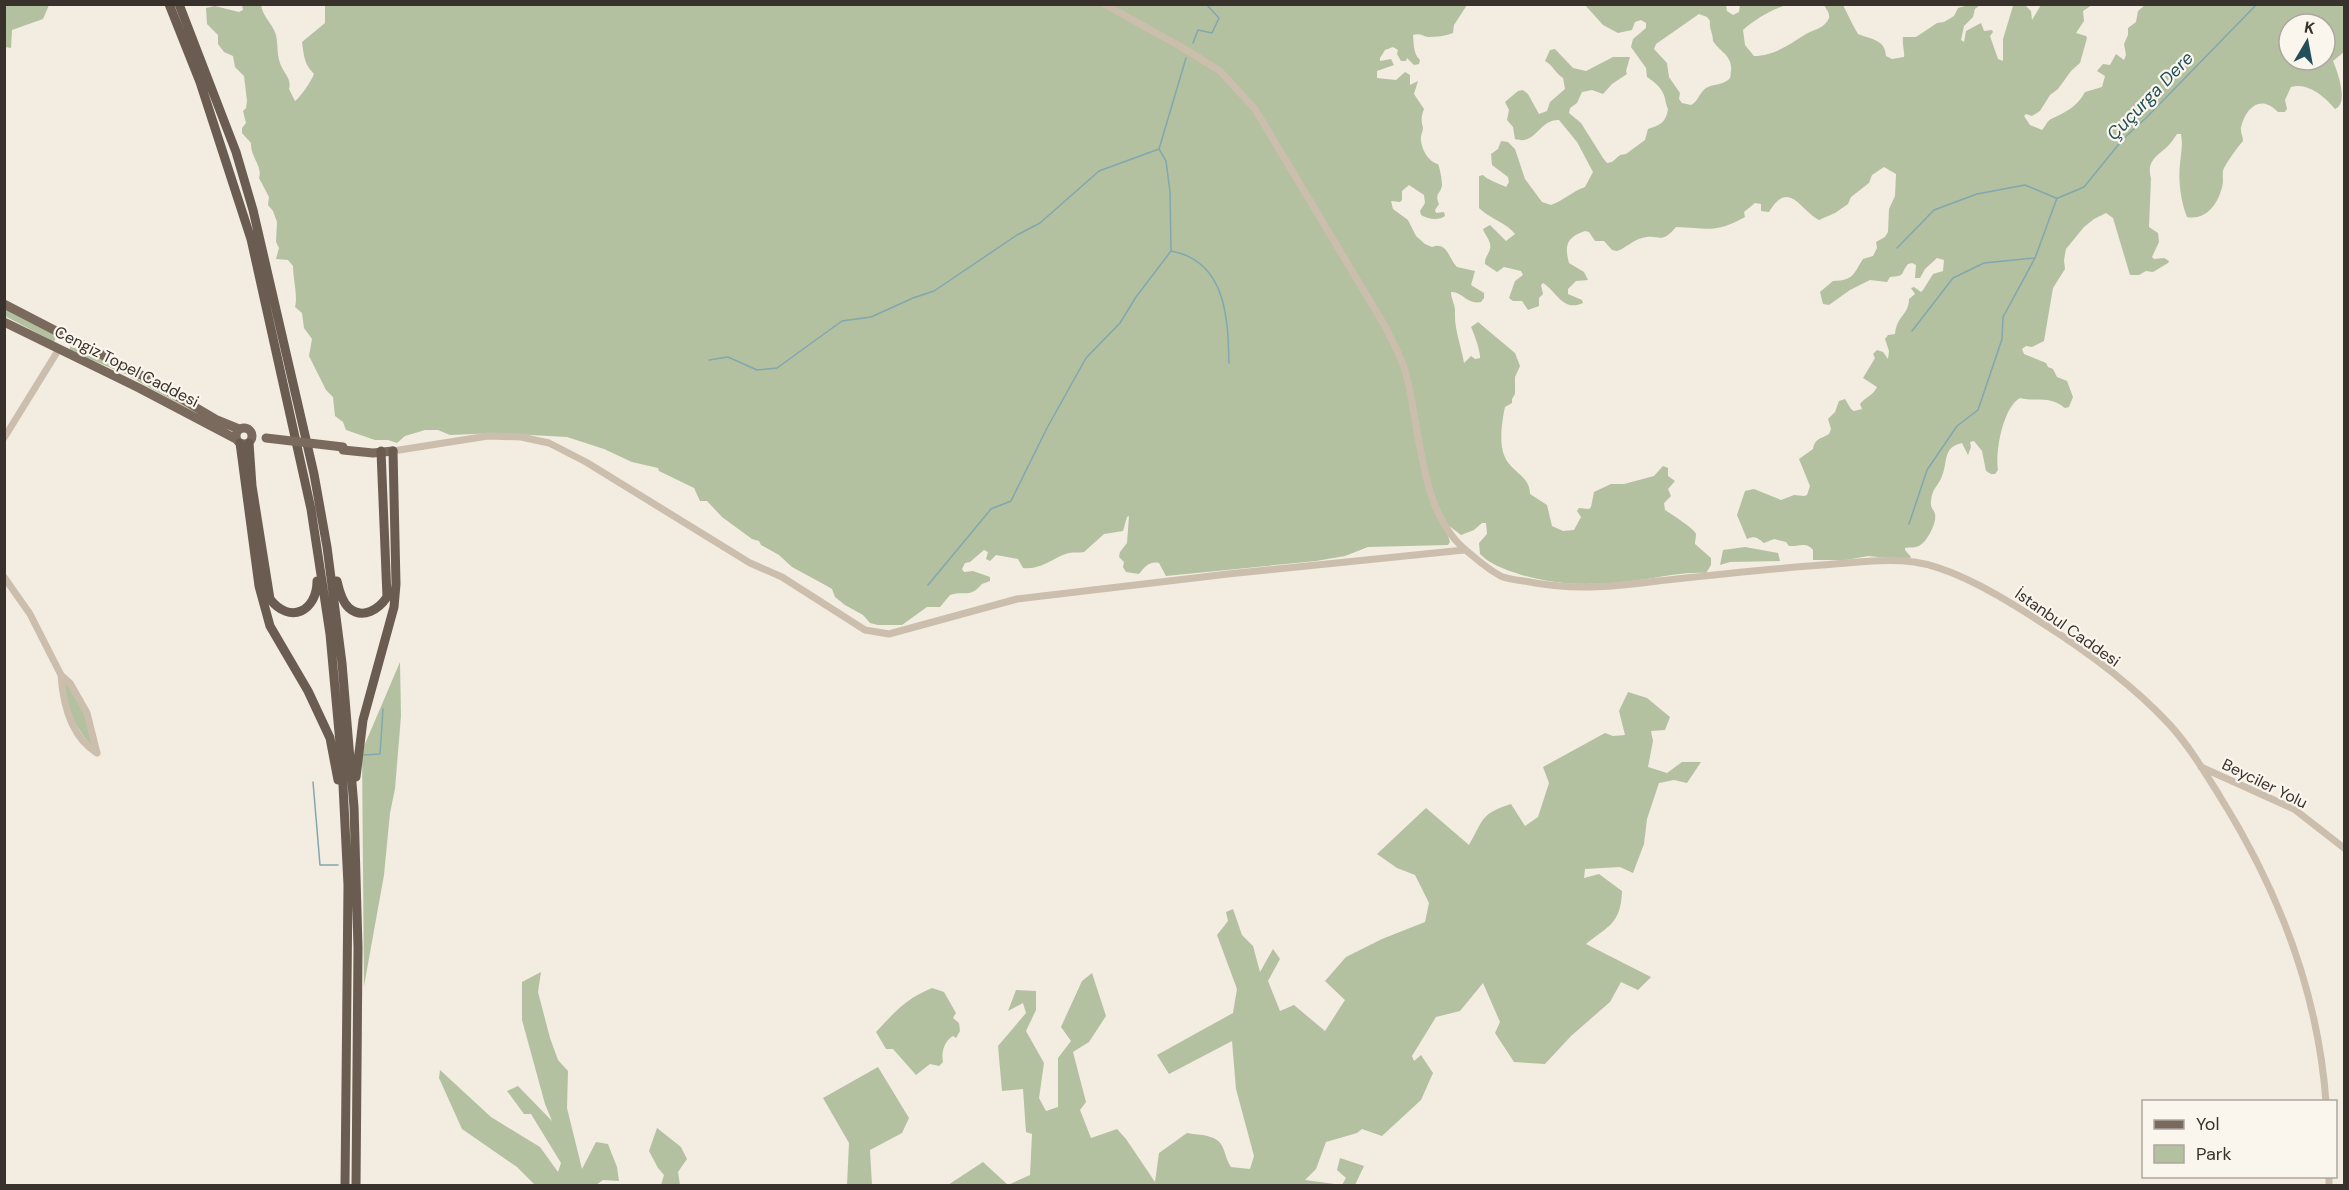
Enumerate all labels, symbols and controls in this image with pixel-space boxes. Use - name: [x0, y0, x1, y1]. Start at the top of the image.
- north arrow: [2277, 12, 2337, 72]
- text: K: [2303, 16, 2317, 39]
- water label: Çuçurga Dere: [2101, 46, 2199, 146]
- street label: Cengiz Topel Caddesi: [51, 321, 202, 412]
- street label: İstanbul Caddesi: [2011, 583, 2124, 672]
- street label: Beyciler Yolu: [2219, 754, 2311, 813]
- legend: [2142, 1100, 2337, 1178]
- text: Yol: [2196, 1112, 2220, 1136]
- text: Park: [2196, 1142, 2232, 1166]

